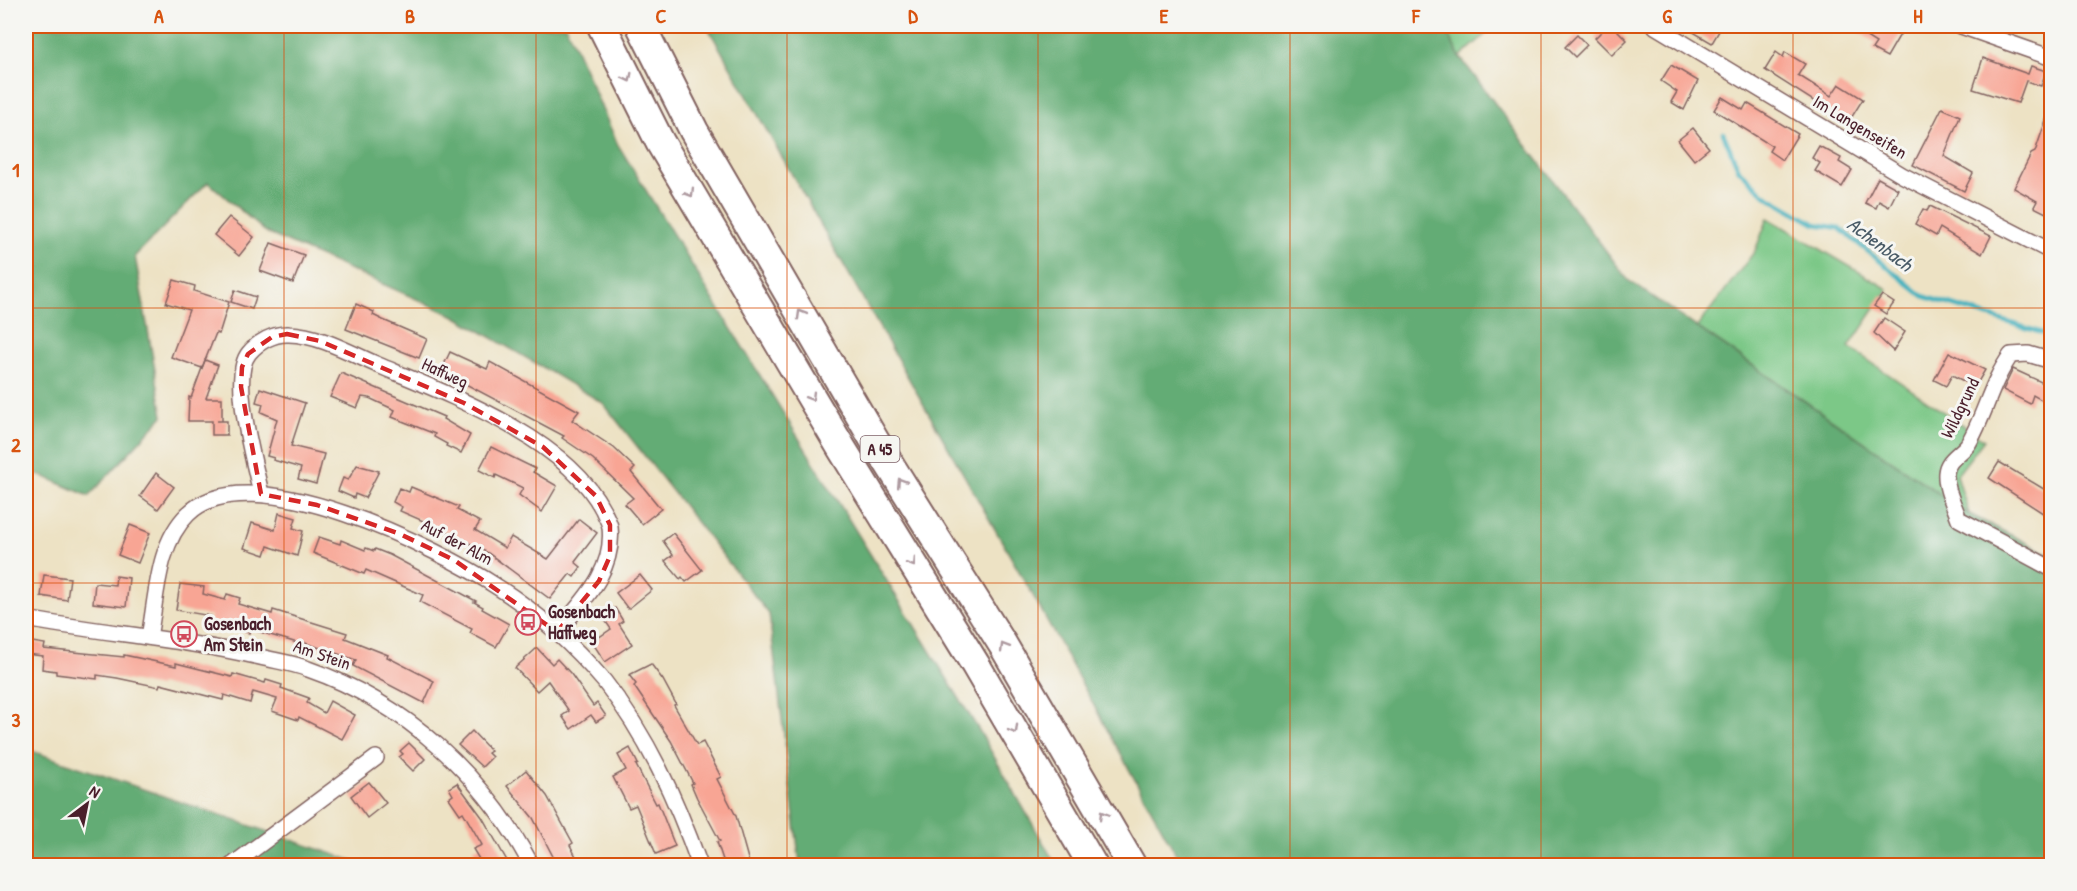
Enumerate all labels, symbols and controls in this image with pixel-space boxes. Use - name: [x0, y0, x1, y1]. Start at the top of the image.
- text: A: [154, 2, 164, 29]
- text: B: [405, 2, 415, 29]
- text: C: [656, 2, 667, 29]
- text: D: [908, 2, 918, 29]
- text: E: [1160, 2, 1169, 29]
- text: F: [1411, 2, 1421, 29]
- text: G: [1662, 2, 1672, 29]
- text: H: [1913, 2, 1923, 29]
- one-way arrow: [621, 71, 632, 82]
- street label: Im Langenseifen: [1809, 89, 1912, 165]
- text: 1: [12, 156, 20, 183]
- one-way arrow: [683, 187, 694, 197]
- water label: Achenbach: [1842, 210, 1920, 278]
- one-way arrow: [797, 310, 808, 320]
- street label: Haffweg: [418, 351, 472, 394]
- street label: Wildgrund: [1934, 373, 1985, 442]
- one-way arrow: [803, 391, 815, 401]
- text: 2: [11, 431, 21, 458]
- road number: A 45: [860, 436, 900, 462]
- one-way arrow: [897, 477, 908, 488]
- street label: Auf der Alm: [417, 512, 497, 571]
- one-way arrow: [905, 557, 917, 567]
- place label: Gosenbach Haffweg: [548, 599, 616, 646]
- bus stop icon: Gosenbach Haffweg: [513, 607, 543, 637]
- place label: Gosenbach Am Stein: [204, 611, 272, 657]
- bus stop icon: Gosenbach Am Stein: [169, 619, 199, 649]
- street label: Am Stein: [290, 633, 354, 676]
- one-way arrow: [999, 643, 1011, 653]
- text: 3: [12, 706, 21, 733]
- one-way arrow: [1006, 724, 1018, 734]
- north arrow: [57, 774, 117, 834]
- text: N: [86, 780, 105, 803]
- one-way arrow: [1098, 811, 1110, 821]

